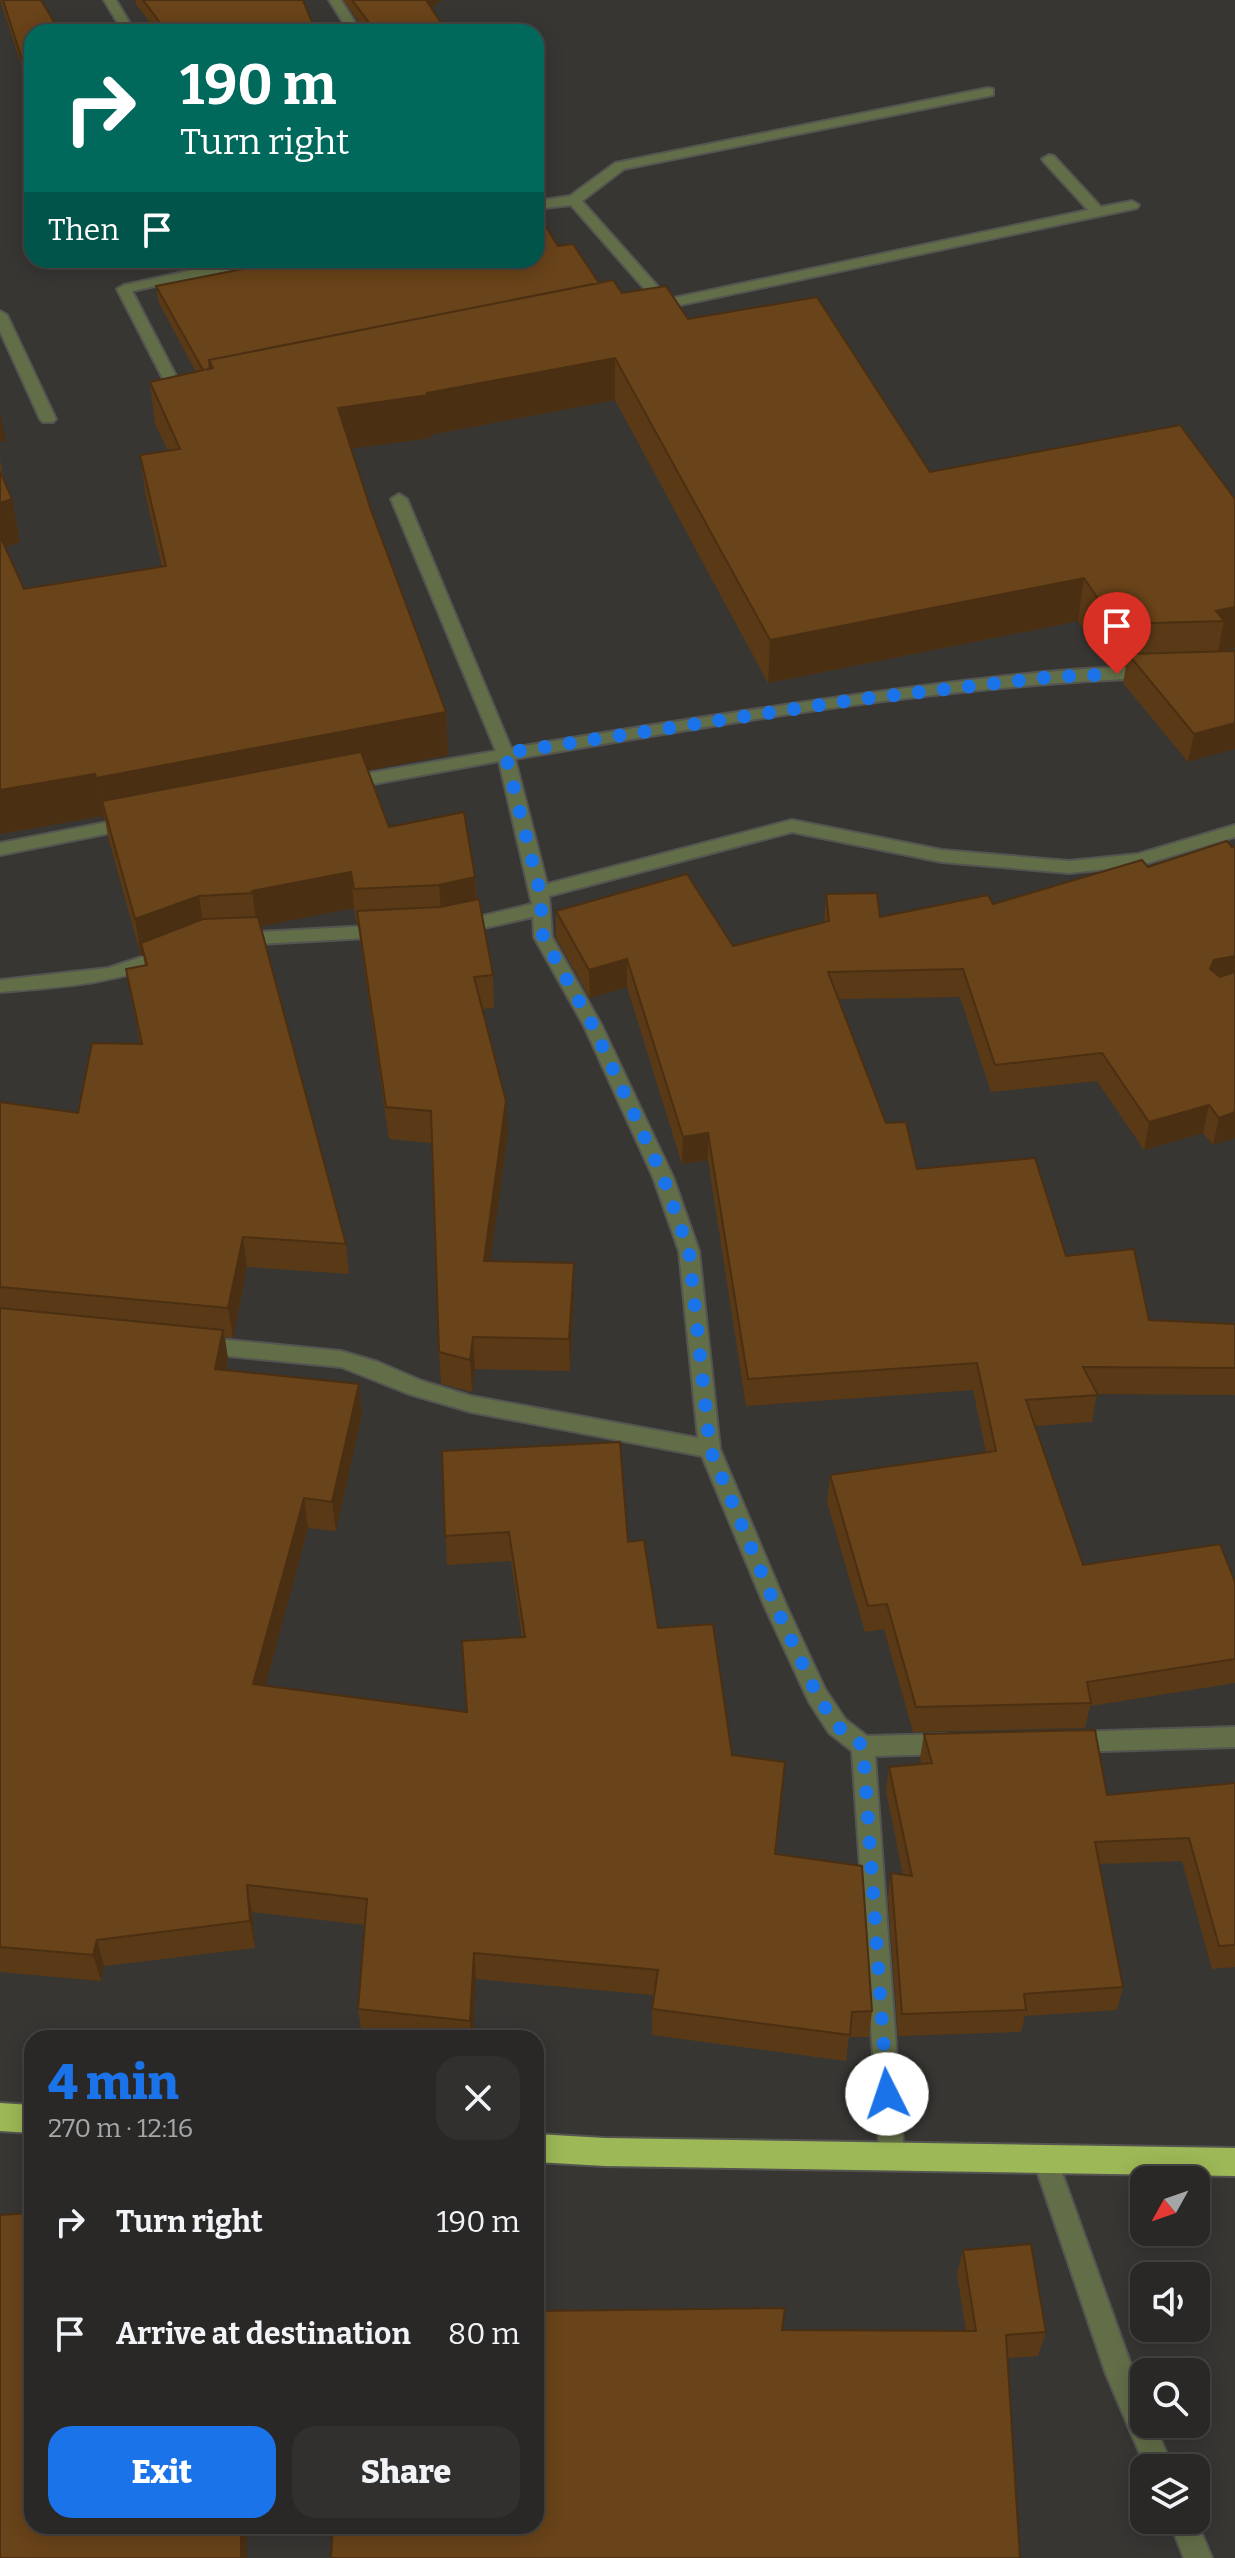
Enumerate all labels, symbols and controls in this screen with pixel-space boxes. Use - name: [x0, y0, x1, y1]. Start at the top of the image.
- text: 190 m: [180, 52, 336, 119]
- icon: right: [48, 56, 152, 160]
- text: Turn right: [180, 120, 349, 164]
- icon: arrive: [135, 208, 179, 252]
- text: Then: [48, 212, 119, 248]
- pin: [1083, 592, 1151, 674]
- icon: arrive: [1095, 604, 1139, 648]
- position arrow: [845, 2052, 929, 2136]
- text: 4 min: [48, 2054, 179, 2112]
- button: close: [436, 2056, 520, 2140]
- text: 270 m · 12:16: [48, 2113, 193, 2144]
- north arrow: [1130, 2166, 1210, 2246]
- map controls: [1130, 2166, 1210, 2534]
- icon: right: [48, 2200, 92, 2244]
- text: Turn right: [116, 2204, 263, 2240]
- text: 190 m: [436, 2204, 520, 2240]
- button: sound: [1130, 2262, 1210, 2342]
- icon: arrive: [48, 2312, 92, 2356]
- text: Arrive at destination: [116, 2316, 411, 2352]
- text: 80 m: [448, 2316, 520, 2352]
- button: search: [1130, 2358, 1210, 2438]
- button: Exit: [48, 2426, 276, 2518]
- button: Share: [292, 2426, 520, 2518]
- button: layers: [1130, 2454, 1210, 2534]

